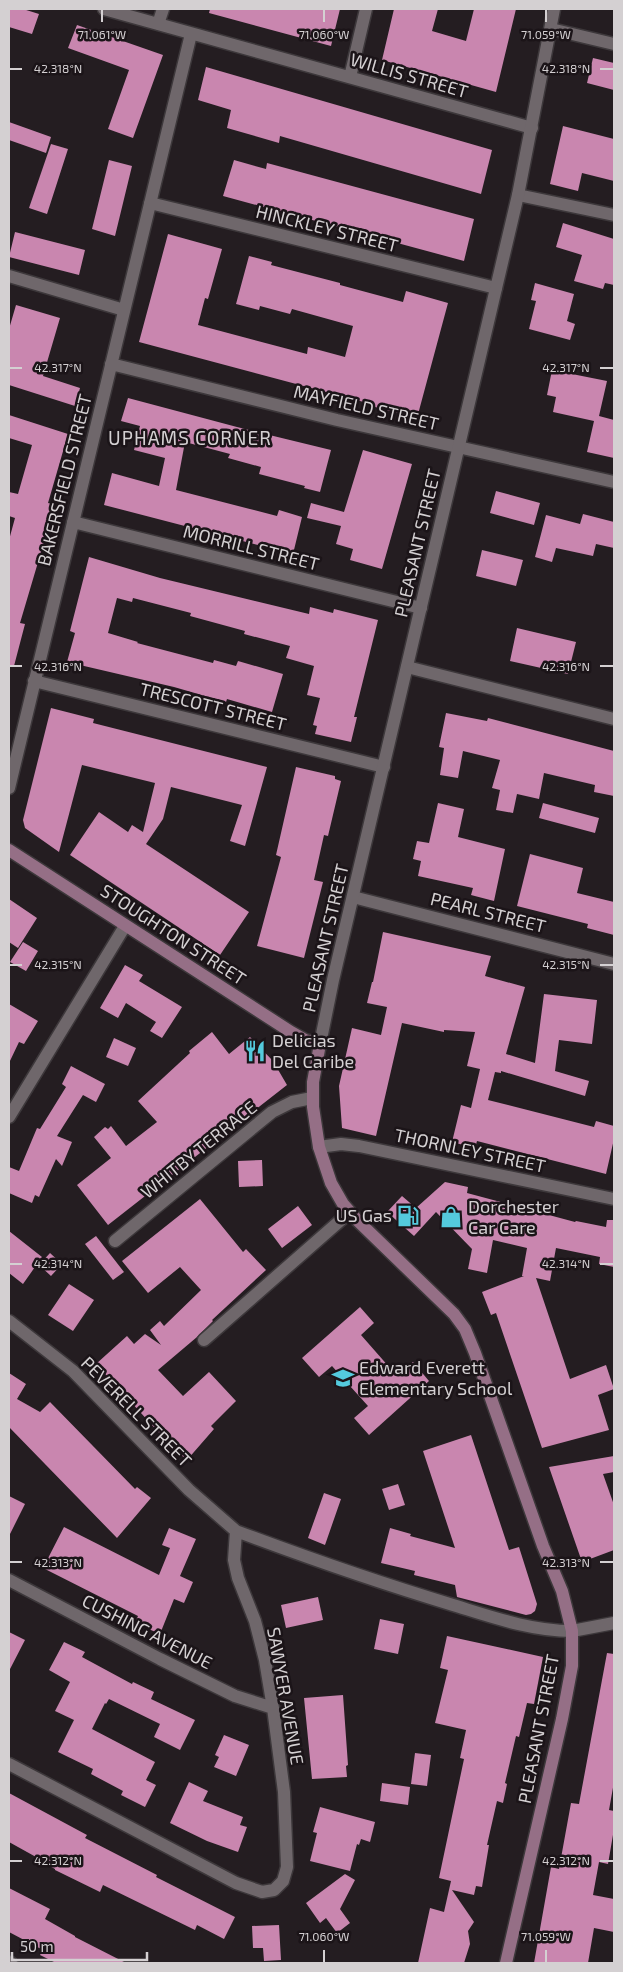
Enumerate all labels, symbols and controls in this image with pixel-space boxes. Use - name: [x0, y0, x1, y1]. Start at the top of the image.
- text: 71.061°W: [78, 27, 126, 41]
- text: 71.060°W: [299, 27, 349, 41]
- text: 71.059°W: [521, 27, 571, 41]
- street label: WILLIS STREET: [348, 48, 471, 102]
- text: 42.318°N: [34, 61, 82, 75]
- text: 42.318°N: [542, 61, 590, 75]
- street label: HINCKLEY STREET: [254, 200, 401, 256]
- text: 42.317°N: [34, 360, 82, 374]
- text: 42.317°N: [542, 360, 590, 374]
- street label: MAYFIELD STREET: [292, 380, 441, 435]
- street label: BAKERSFIELD STREET: [32, 391, 96, 568]
- district label: UPHAMS CORNER: [108, 426, 272, 449]
- street label: PLEASANT STREET: [389, 466, 445, 619]
- street label: MORRILL STREET: [181, 520, 322, 575]
- text: 42.316°N: [34, 659, 82, 673]
- text: 42.316°N: [542, 659, 590, 673]
- street label: TRESCOTT STREET: [138, 677, 289, 735]
- street label: PLEASANT STREET: [297, 861, 353, 1014]
- street label: STOUGHTON STREET: [97, 879, 251, 990]
- street label: PEARL STREET: [428, 887, 549, 937]
- text: 42.315°N: [34, 957, 82, 971]
- text: 42.315°N: [542, 957, 590, 971]
- place label: Delicias Del Caribe: [272, 1029, 354, 1072]
- restaurant icon: Delicias Del Caribe: [242, 1038, 268, 1064]
- street label: WHITBY TERRACE: [136, 1096, 261, 1203]
- street label: THORNLEY STREET: [393, 1123, 548, 1177]
- place label: Dorchester Car Care: [468, 1195, 559, 1238]
- fuel station icon: US Gas: [395, 1203, 421, 1229]
- place label: US Gas: [336, 1204, 392, 1226]
- shop icon: Dorchester Car Care: [438, 1204, 464, 1230]
- text: 42.314°N: [34, 1256, 82, 1270]
- text: 42.314°N: [542, 1256, 590, 1270]
- street label: PEVERELL STREET: [77, 1351, 197, 1472]
- place label: Edward Everett Elementary School: [359, 1356, 513, 1399]
- school or university icon: Edward Everett Elementary School: [330, 1365, 356, 1391]
- text: 42.313°N: [34, 1555, 82, 1569]
- text: 42.313°N: [542, 1555, 590, 1569]
- street label: CUSHING AVENUE: [79, 1589, 216, 1673]
- street label: SAWYER AVENUE: [263, 1625, 309, 1766]
- street label: PLEASANT STREET: [513, 1652, 563, 1805]
- text: 42.312°N: [34, 1853, 82, 1867]
- text: 42.312°N: [542, 1853, 590, 1867]
- text: 71.060°W: [299, 1929, 349, 1943]
- text: 71.059°W: [521, 1929, 571, 1943]
- scale bar: [12, 1930, 148, 1962]
- text: 50 m: [20, 1937, 54, 1955]

